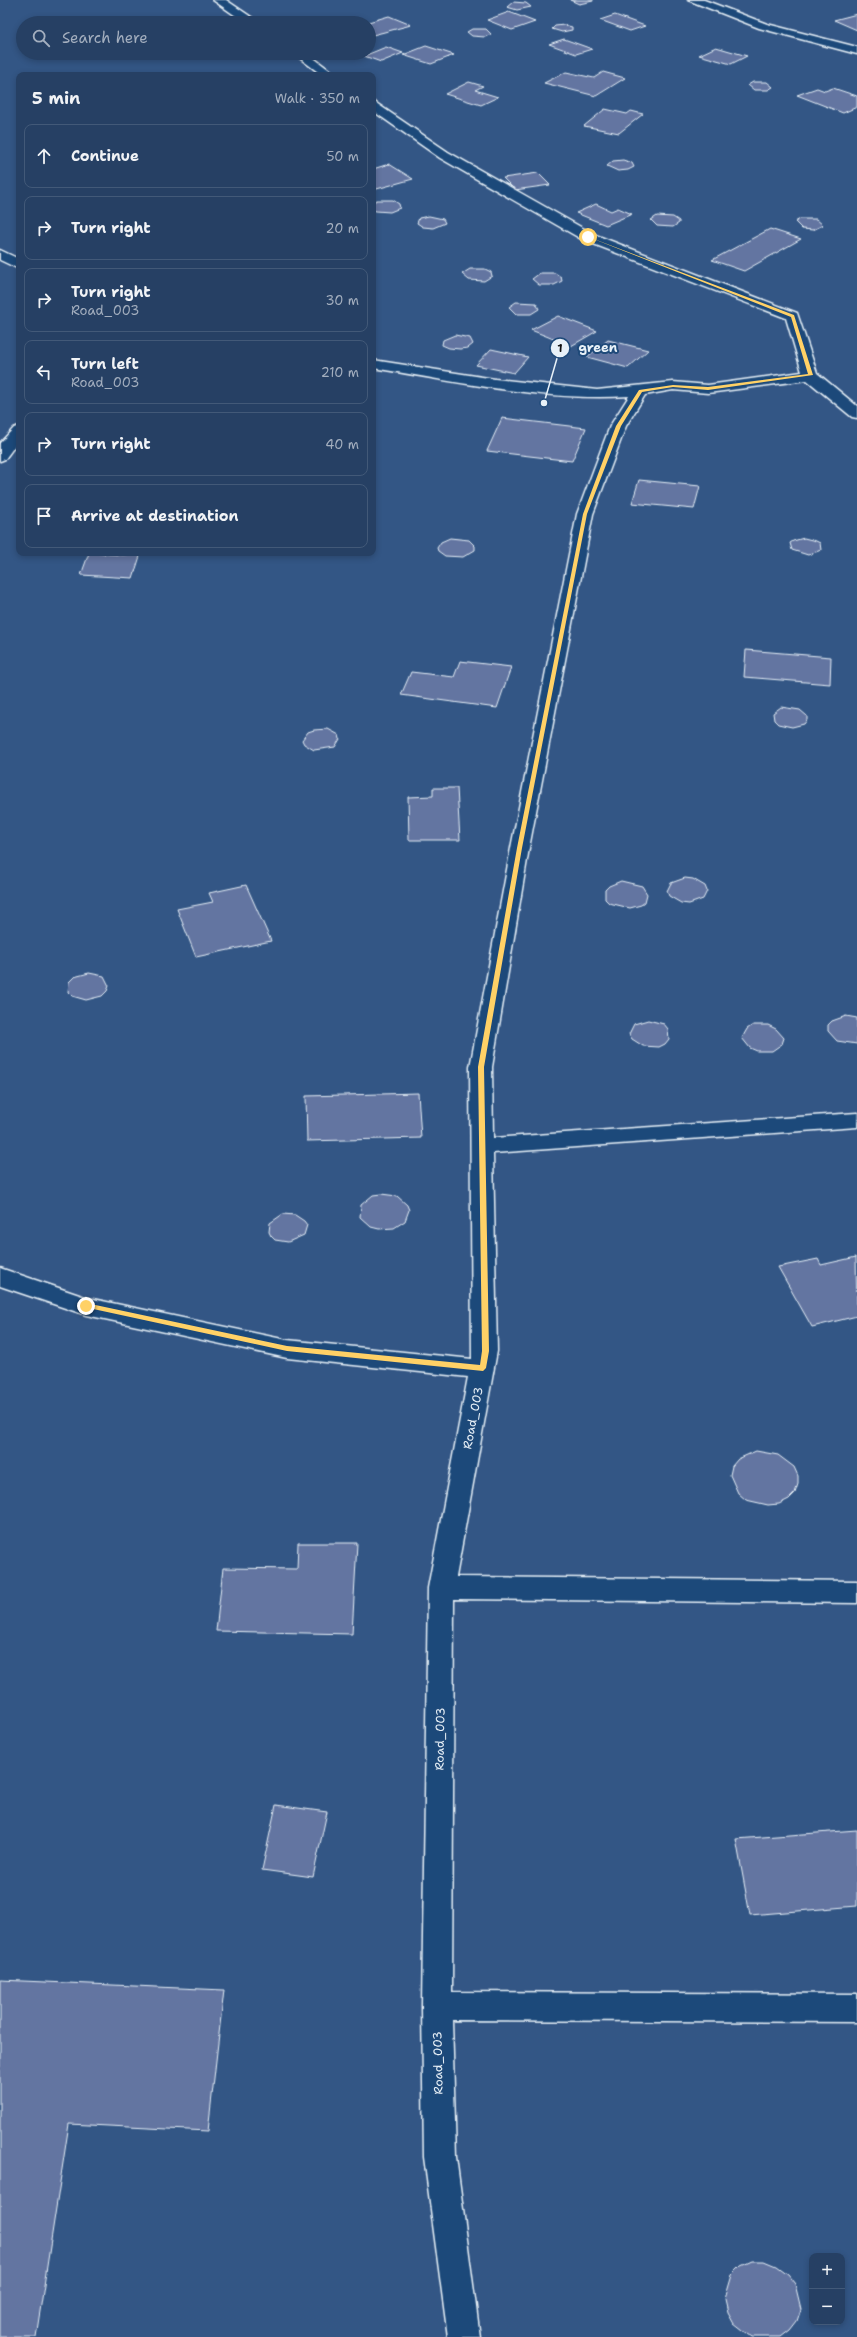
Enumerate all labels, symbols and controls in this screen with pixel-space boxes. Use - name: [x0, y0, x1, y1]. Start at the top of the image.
- search box: [16, 16, 376, 60]
- icon: search: [30, 27, 52, 49]
- text: Search here: [62, 28, 148, 48]
- text: 5 min: [32, 87, 80, 109]
- text: Walk · 350 m: [275, 90, 360, 107]
- icon: ahead: [33, 145, 55, 167]
- text: Continue: [71, 146, 139, 166]
- text: 50 m: [326, 148, 359, 165]
- icon: right: [33, 217, 55, 239]
- text: Turn right: [71, 218, 151, 238]
- text: 20 m: [326, 220, 359, 237]
- route start: [579, 228, 597, 246]
- text: Turn right: [71, 282, 151, 302]
- icon: right: [33, 289, 55, 311]
- text: 30 m: [325, 292, 359, 309]
- text: Road_003: [71, 302, 139, 319]
- callout: green: [550, 335, 625, 360]
- text: green: [579, 339, 618, 356]
- text: 1: [557, 340, 563, 356]
- text: Turn left: [71, 354, 139, 374]
- icon: left: [33, 361, 55, 383]
- text: 210 m: [321, 364, 359, 381]
- text: Road_003: [71, 374, 139, 391]
- icon: right: [33, 433, 55, 455]
- text: Turn right: [71, 434, 151, 454]
- text: 40 m: [325, 436, 359, 453]
- icon: arrive: [33, 505, 55, 527]
- text: Arrive at destination: [71, 506, 239, 526]
- route end: [77, 1297, 95, 1315]
- street label: Road_003: [459, 1386, 487, 1450]
- street label: Road_003: [431, 1707, 449, 1771]
- street label: Road_003: [429, 2031, 447, 2095]
- map controls: [809, 2253, 845, 2325]
- button: +: [809, 2253, 845, 2289]
- button: −: [809, 2289, 845, 2325]

